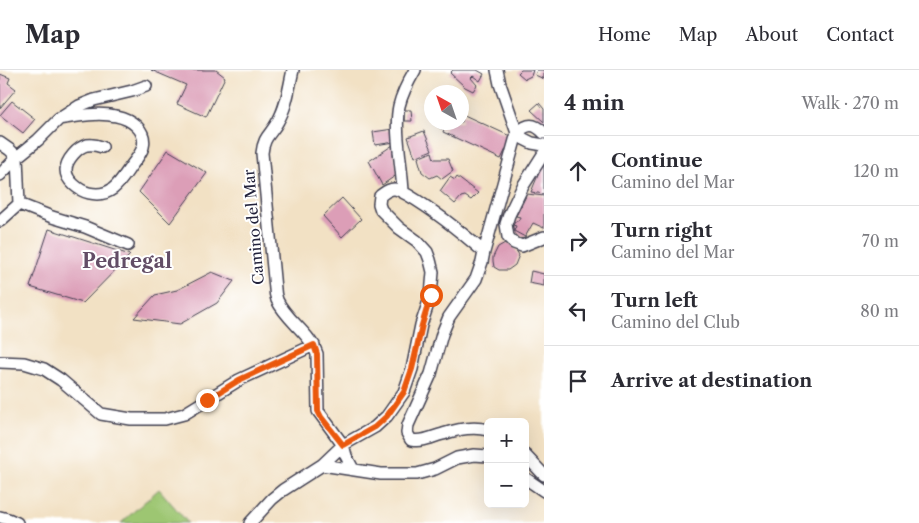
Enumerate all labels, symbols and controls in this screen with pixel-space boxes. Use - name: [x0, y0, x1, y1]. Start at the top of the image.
- text: Map: [25, 20, 80, 49]
- text: Home: [598, 24, 651, 46]
- text: Map: [679, 24, 717, 46]
- text: About: [745, 24, 798, 46]
- text: Contact: [826, 24, 894, 46]
- north arrow: [424, 85, 469, 130]
- text: 4 min: [564, 90, 625, 115]
- text: Walk · 270 m: [801, 93, 899, 113]
- text: Continue: [611, 149, 703, 172]
- icon: ahead: [564, 157, 592, 185]
- text: 120 m: [854, 161, 899, 181]
- street label: Camino del Mar: [239, 168, 268, 286]
- text: Camino del Mar: [611, 172, 735, 192]
- text: Turn right: [611, 219, 712, 242]
- icon: right: [564, 227, 592, 255]
- text: 70 m: [862, 231, 899, 251]
- text: Camino del Mar: [611, 242, 735, 262]
- district label: Pedregal: [82, 249, 172, 273]
- route start: [420, 284, 443, 307]
- text: Turn left: [611, 289, 698, 312]
- icon: left: [564, 297, 592, 325]
- text: 80 m: [860, 301, 899, 321]
- text: Camino del Club: [611, 312, 740, 332]
- icon: arrive: [564, 367, 592, 395]
- text: Arrive at destination: [611, 369, 812, 392]
- route end: [196, 389, 219, 412]
- map controls: [484, 418, 529, 508]
- button: +: [484, 418, 529, 463]
- button: −: [484, 463, 529, 508]

